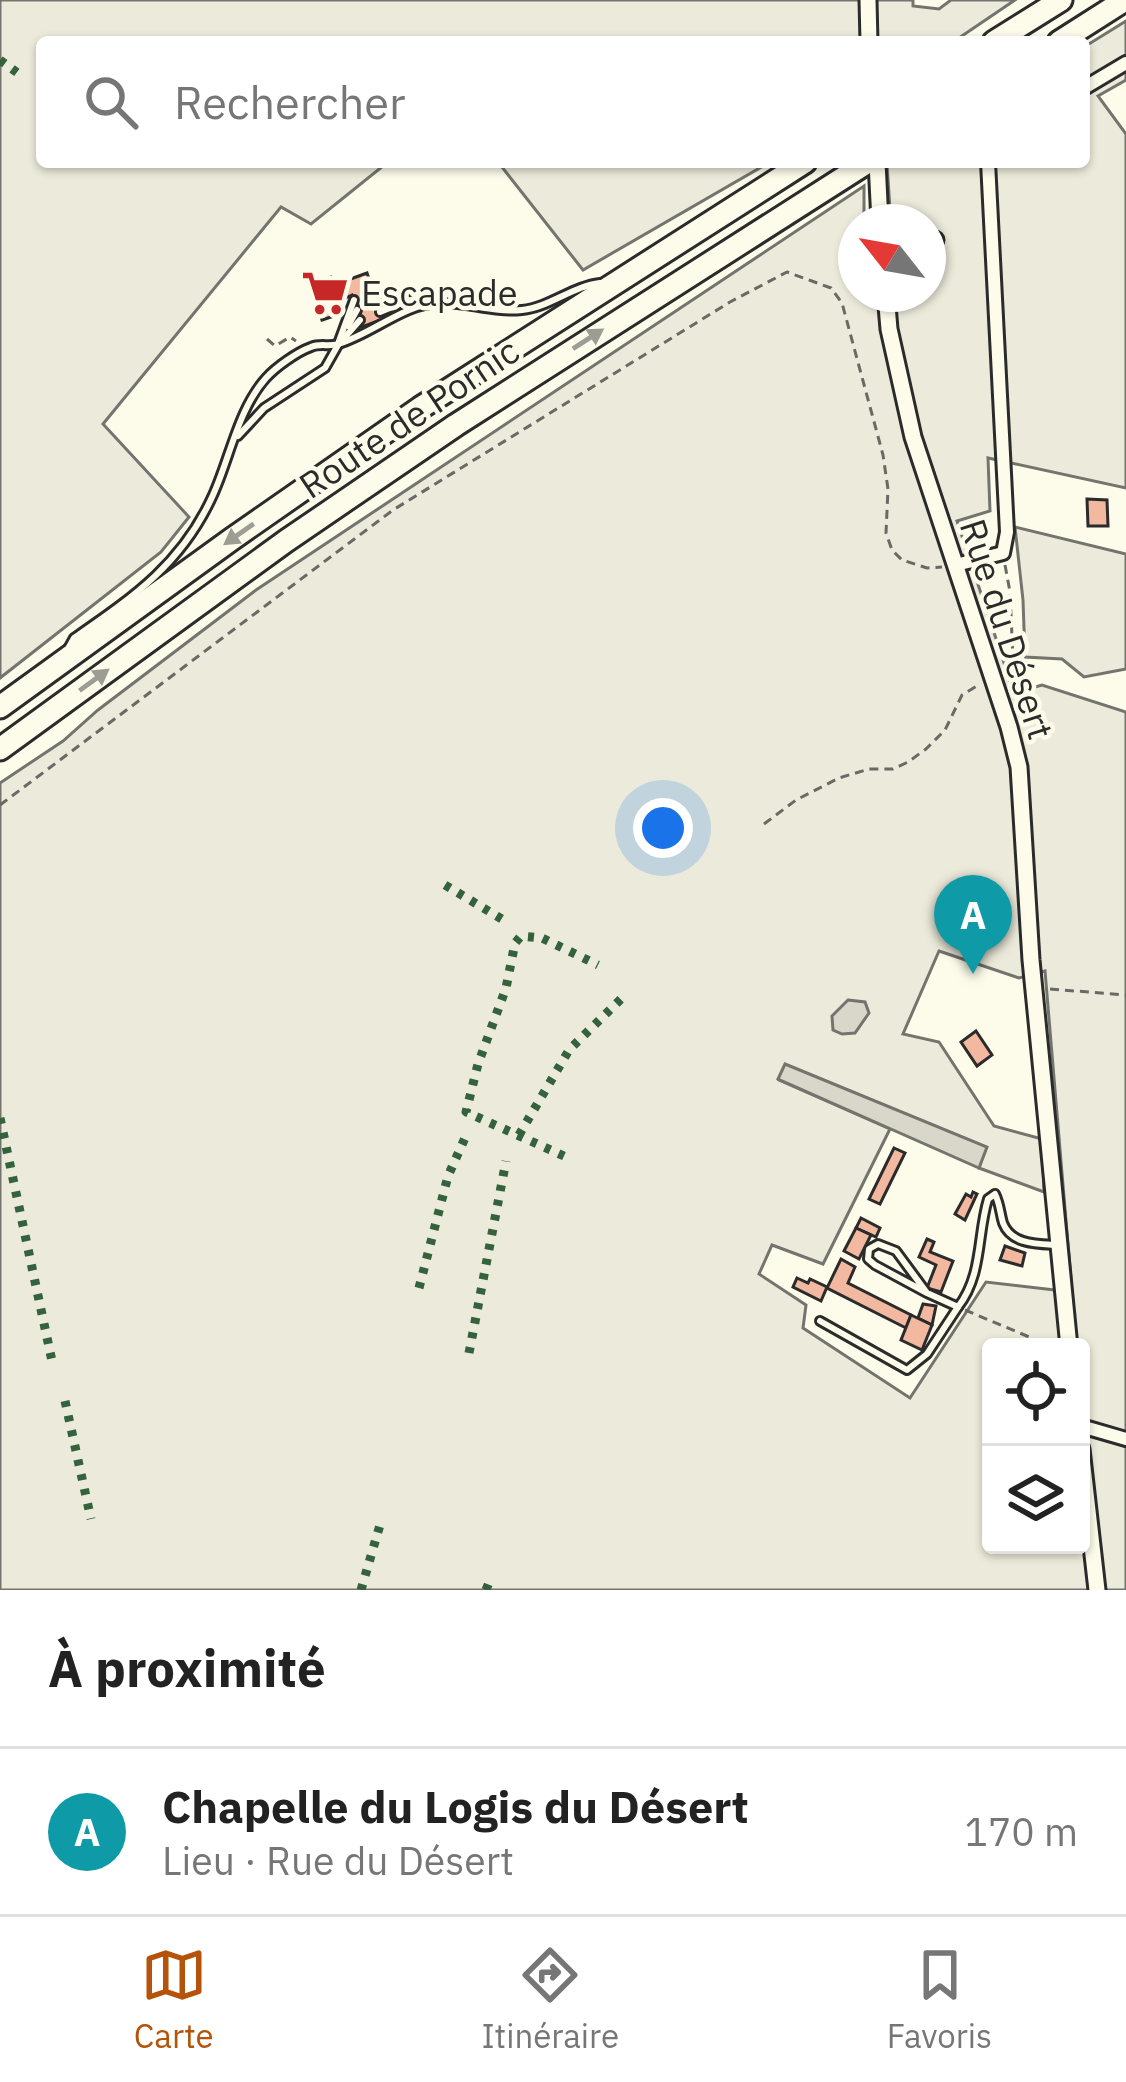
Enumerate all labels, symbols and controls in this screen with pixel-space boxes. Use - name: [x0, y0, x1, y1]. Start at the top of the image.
- search box: [36, 36, 1090, 168]
- icon: search: [78, 69, 144, 135]
- text: Rechercher: [174, 73, 405, 131]
- north arrow: [838, 204, 946, 312]
- supermarket icon: Escapade: [300, 268, 350, 318]
- place label: Escapade: [361, 269, 518, 316]
- street label: Route de Pornic: [290, 327, 528, 508]
- one-way arrow: [571, 329, 605, 350]
- street label: Rue du Désert: [950, 513, 1065, 745]
- one-way arrow: [223, 522, 255, 545]
- one-way arrow: [78, 668, 110, 692]
- your location: [633, 798, 693, 858]
- pin: A: [934, 875, 1012, 974]
- map controls: [982, 1338, 1090, 1554]
- button: locate: [982, 1338, 1090, 1446]
- button: layers: [982, 1446, 1090, 1554]
- text: À proximité: [48, 1635, 326, 1701]
- text: Chapelle du Logis du Désert: [162, 1777, 749, 1835]
- text: A: [74, 1806, 100, 1857]
- text: 170 m: [965, 1806, 1078, 1857]
- text: Lieu · Rue du Désert: [162, 1835, 514, 1886]
- tab: Carte: [134, 1942, 214, 2057]
- tab: Itinéraire: [481, 1942, 619, 2057]
- tab: Favoris: [887, 1942, 992, 2057]

